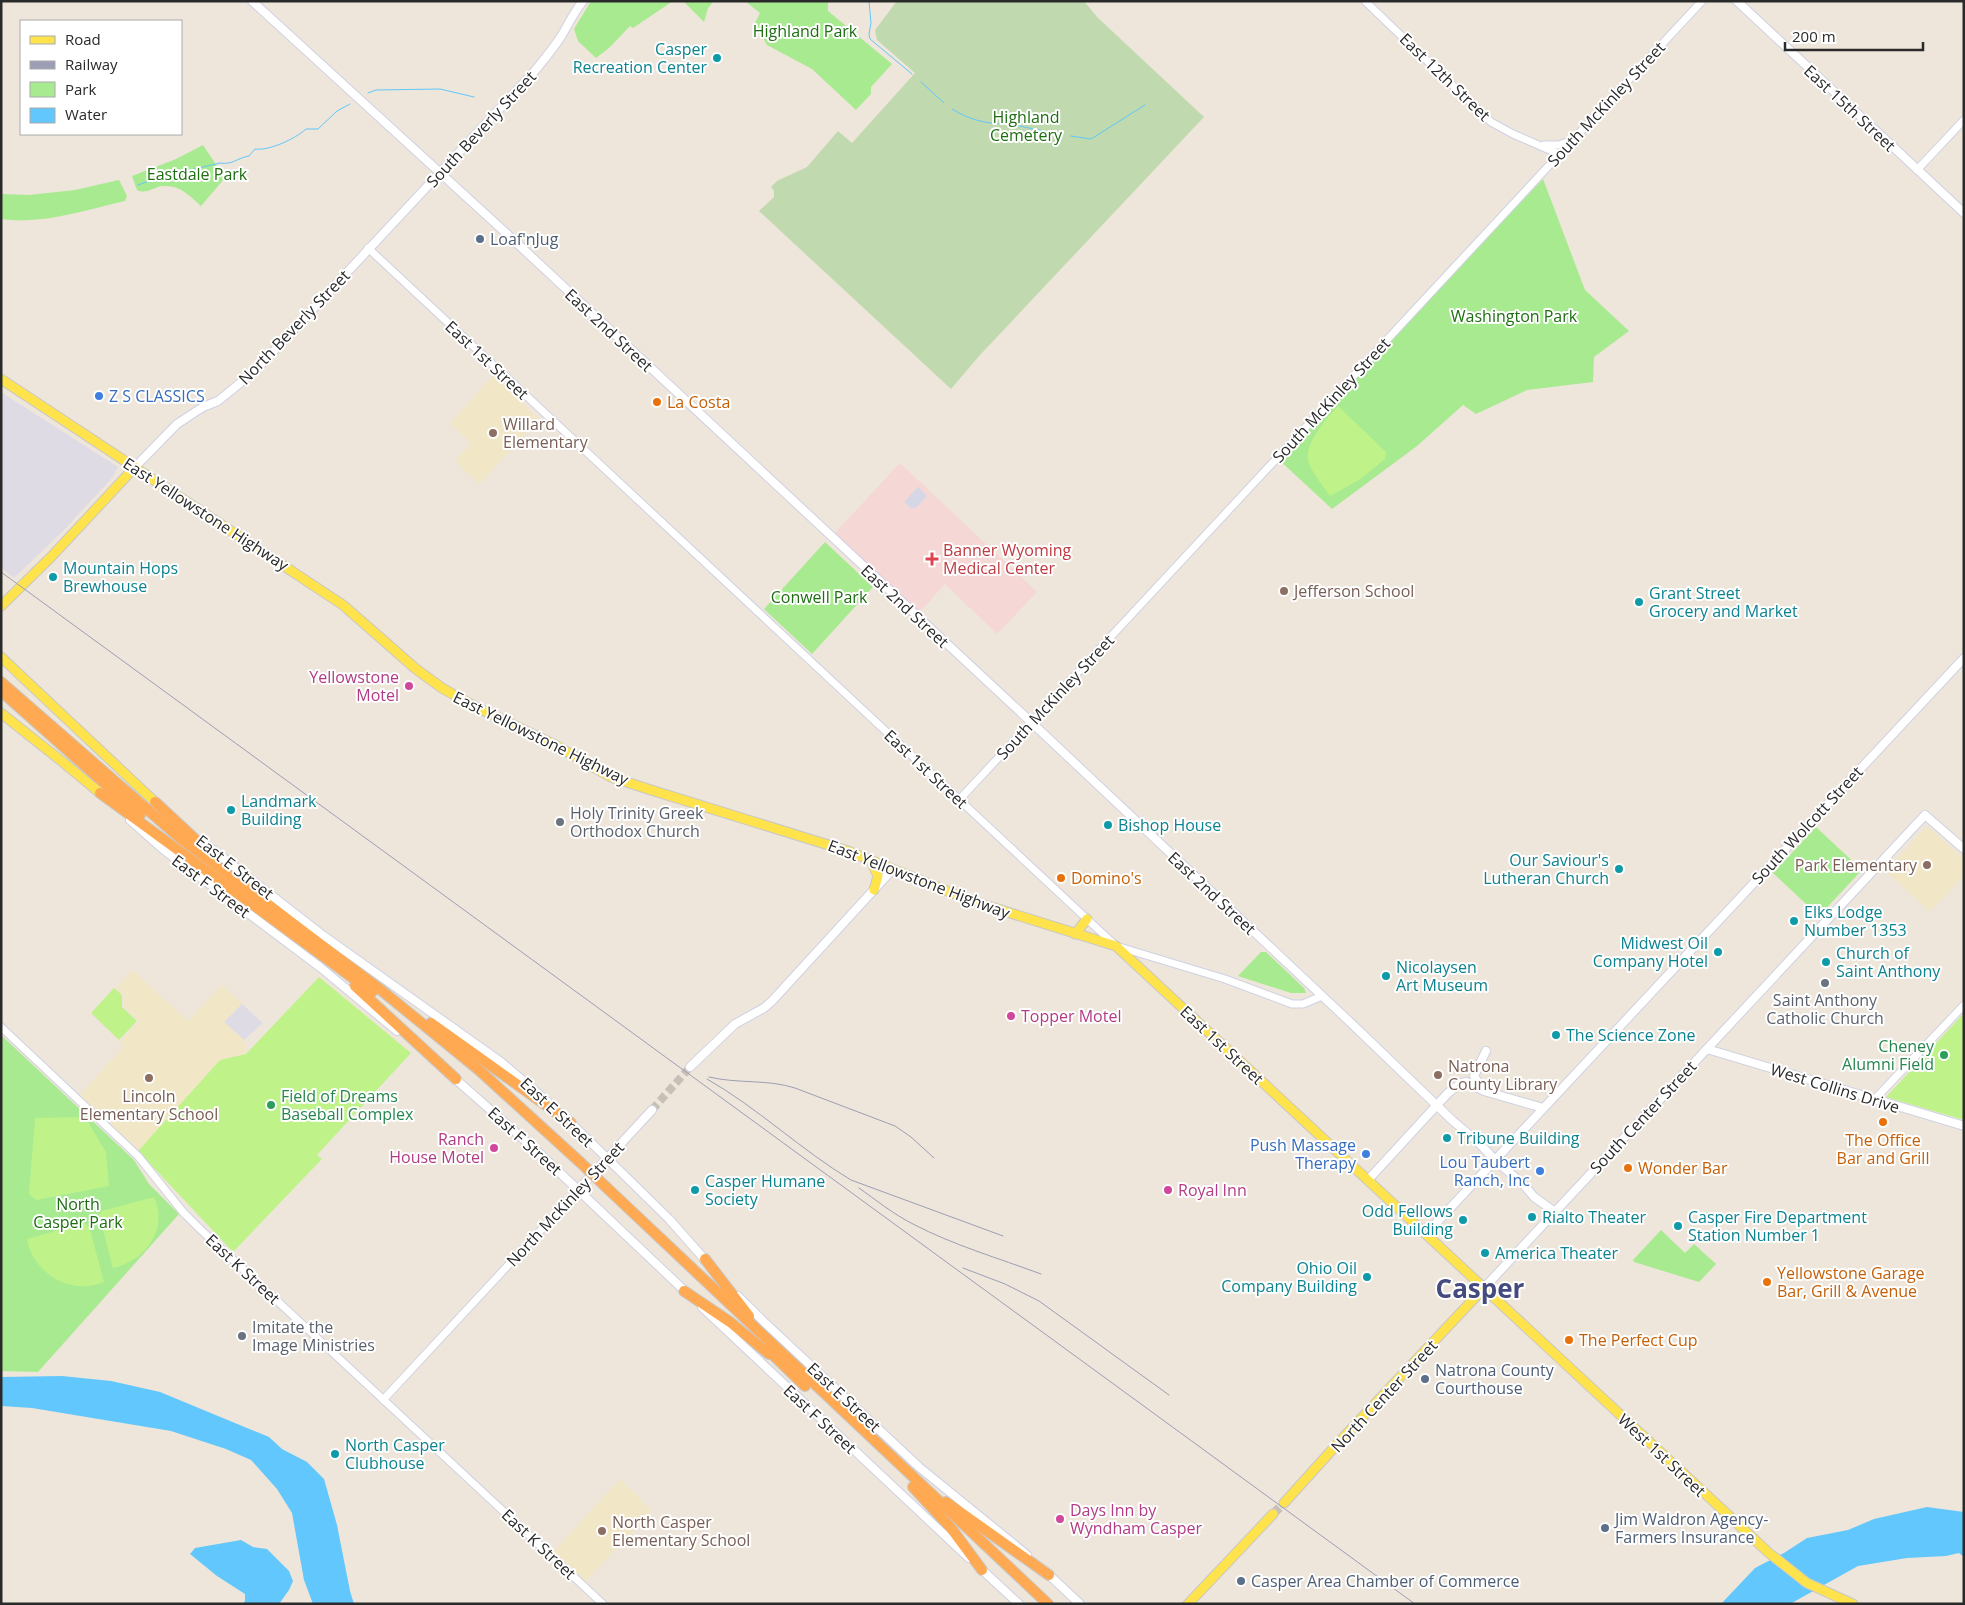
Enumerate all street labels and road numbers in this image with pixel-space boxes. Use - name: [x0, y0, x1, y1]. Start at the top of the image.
- street label: East 12th Street: [1395, 28, 1495, 126]
- street label: South McKinley Street: [1542, 37, 1670, 171]
- street label: East 15th Street: [1799, 60, 1901, 156]
- street label: South Beverly Street: [421, 66, 541, 192]
- street label: North Beverly Street: [233, 265, 355, 389]
- street label: East 2nd Street: [560, 283, 658, 377]
- street label: East 1st Street: [441, 316, 534, 405]
- street label: South McKinley Street: [1267, 333, 1395, 467]
- street label: East Yellowstone Highway: [119, 452, 294, 576]
- street label: East 2nd Street: [856, 559, 954, 653]
- street label: South McKinley Street: [991, 630, 1119, 764]
- street label: East Yellowstone Highway: [450, 686, 633, 791]
- street label: East 1st Street: [880, 725, 973, 814]
- street label: South Wolcott Street: [1746, 761, 1868, 889]
- street label: East E Street: [192, 830, 279, 904]
- street label: East Yellowstone Highway: [825, 834, 1014, 924]
- street label: East 2nd Street: [1163, 846, 1261, 940]
- street label: East F Street: [167, 849, 255, 923]
- street label: East 1st Street: [1176, 1001, 1269, 1090]
- street label: South Center Street: [1585, 1056, 1701, 1178]
- street label: West Collins Drive: [1768, 1058, 1902, 1118]
- street label: East E Street: [515, 1072, 599, 1152]
- street label: East F Street: [483, 1102, 567, 1180]
- street label: North McKinley Street: [501, 1137, 629, 1271]
- street label: East K Street: [201, 1229, 285, 1309]
- street label: North Center Street: [1326, 1335, 1442, 1457]
- street label: East E Street: [802, 1357, 886, 1437]
- street label: East F Street: [779, 1379, 861, 1459]
- street label: West 1st Street: [1613, 1409, 1711, 1502]
- street label: East K Street: [497, 1504, 581, 1584]

